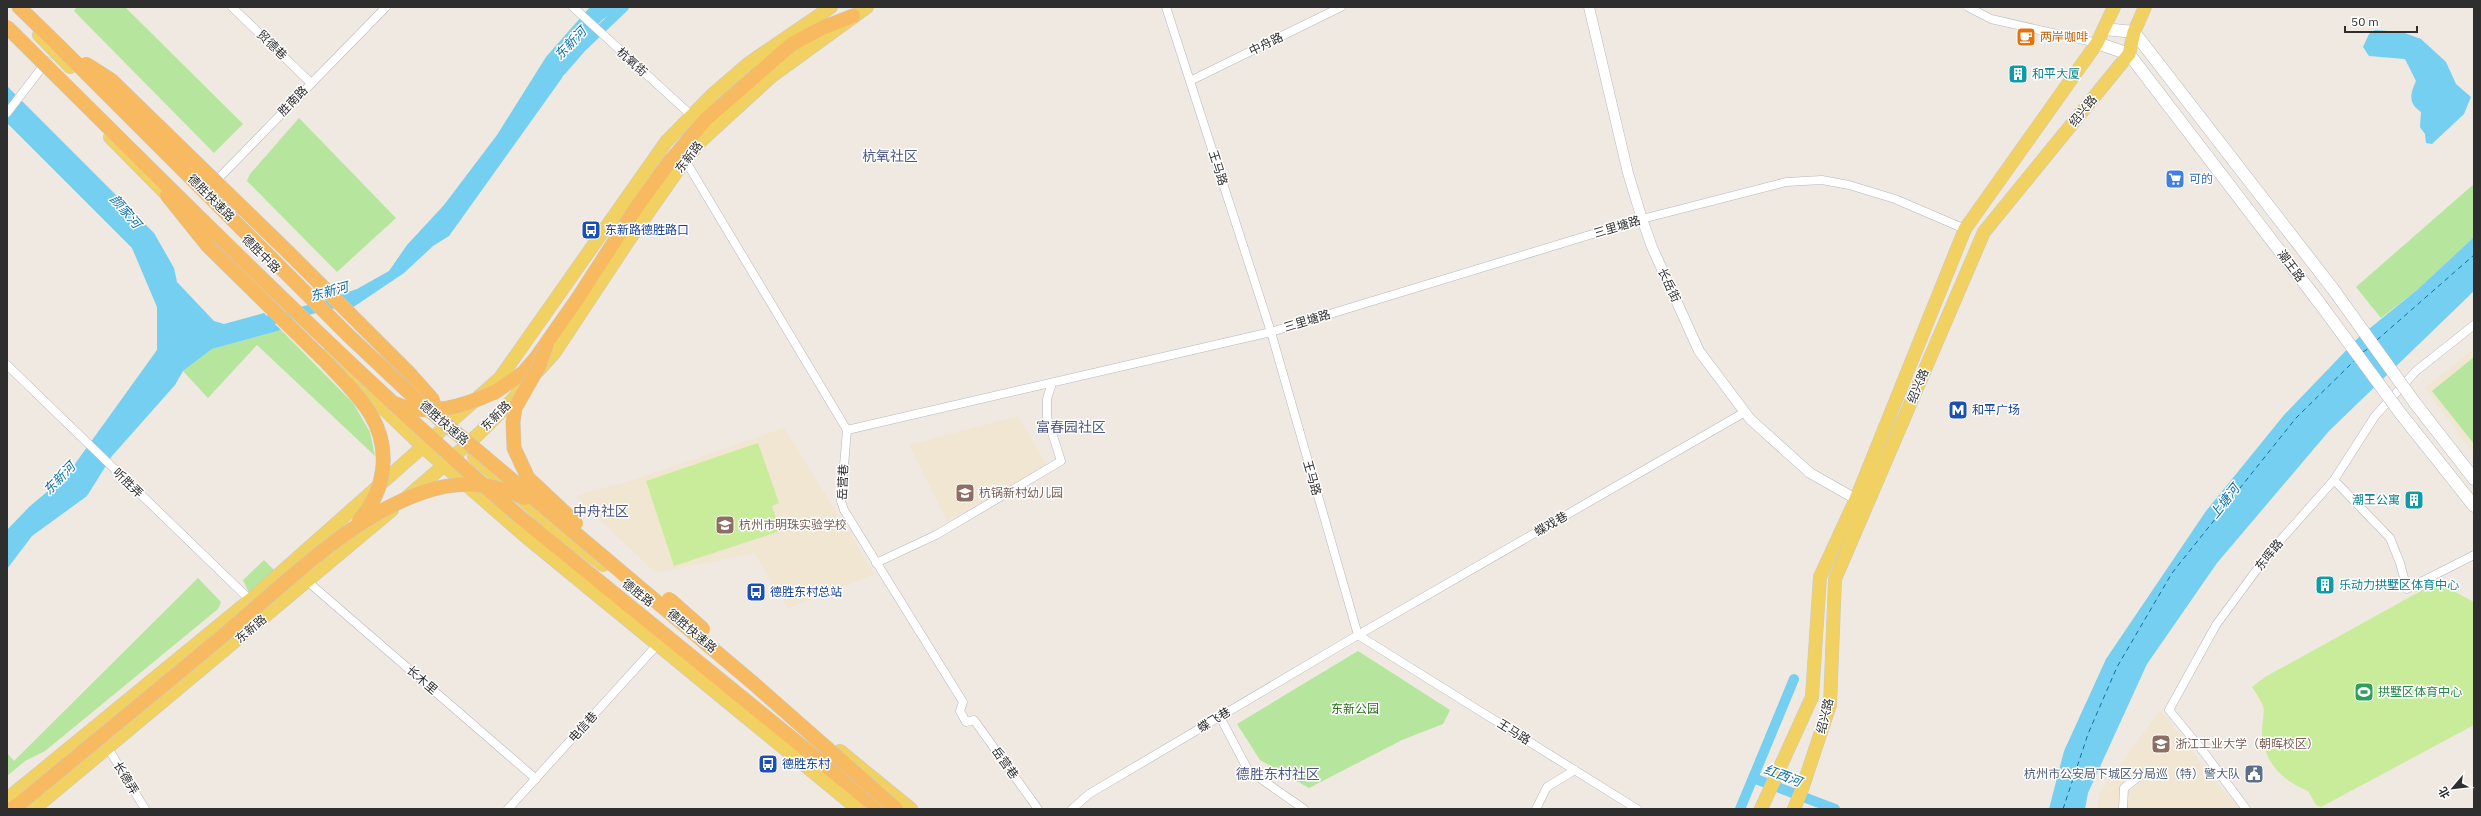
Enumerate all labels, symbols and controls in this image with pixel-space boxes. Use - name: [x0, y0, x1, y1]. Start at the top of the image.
- scale bar: [2345, 8, 2417, 34]
- text: 50 m: [2351, 14, 2379, 29]
- water label: 东新河: [551, 21, 592, 63]
- cafe icon: 两岸咖啡: [2015, 26, 2037, 48]
- street label: 贸德巷: [254, 27, 291, 63]
- street label: 中舟路: [1246, 29, 1285, 58]
- place label: 两岸咖啡: [2040, 29, 2088, 44]
- street label: 杭氧街: [614, 44, 651, 79]
- building icon: 和平大厦: [2007, 63, 2029, 85]
- place label: 和平大厦: [2032, 66, 2080, 81]
- street label: 胜南路: [275, 82, 311, 119]
- street label: 绍兴路: [2065, 92, 2100, 129]
- street label: 东新路: [672, 138, 706, 175]
- district label: 杭氧社区: [862, 147, 918, 165]
- street label: 王马路: [1206, 148, 1231, 187]
- supermarket icon: 可的: [2164, 168, 2186, 190]
- street label: 德胜快速路: [185, 171, 238, 224]
- place label: 可的: [2189, 171, 2213, 186]
- water label: 颜家河: [106, 191, 147, 234]
- street label: 三里塘路: [1592, 212, 1642, 241]
- bus stop icon: 东新路德胜路口: [580, 219, 602, 241]
- place label: 东新路德胜路口: [605, 222, 689, 237]
- street label: 德胜中路: [239, 231, 284, 276]
- street label: 潮王路: [2275, 247, 2308, 285]
- street label: 长岳街: [1655, 265, 1684, 304]
- water label: 东新河: [308, 277, 353, 305]
- street label: 三里塘路: [1282, 306, 1332, 335]
- street label: 绍兴路: [1904, 366, 1931, 405]
- street label: 德胜快速路: [417, 397, 472, 448]
- street label: 东新路: [478, 398, 514, 434]
- metro station icon: 和平广场: [1947, 399, 1969, 421]
- place label: 和平广场: [1972, 402, 2020, 417]
- district label: 富春园社区: [1036, 418, 1106, 436]
- water label: 东新河: [40, 456, 81, 498]
- street label: 王马路: [1300, 458, 1325, 497]
- street label: 岳营巷: [834, 464, 851, 500]
- street label: 听胜弄: [110, 465, 147, 501]
- water label: 上塘河: [2206, 478, 2245, 522]
- school or university icon: 杭锅新村幼儿园: [954, 482, 976, 504]
- place label: 杭锅新村幼儿园: [979, 485, 1063, 500]
- building icon: 潮王公寓: [2403, 489, 2425, 511]
- place label: 潮王公寓: [2352, 492, 2400, 507]
- district label: 中舟社区: [573, 502, 629, 520]
- street label: 蝶戏巷: [1531, 508, 1570, 539]
- school or university icon: 杭州市明珠实验学校: [714, 514, 736, 536]
- place label: 杭州市明珠实验学校: [739, 517, 847, 532]
- street label: 东晖路: [2251, 536, 2286, 573]
- building icon: 乐动力拱墅区体育中心: [2314, 574, 2336, 596]
- street label: 德胜路: [620, 576, 657, 610]
- place label: 乐动力拱墅区体育中心: [2339, 577, 2459, 592]
- bus stop icon: 德胜东村总站: [745, 581, 767, 603]
- place label: 德胜东村总站: [770, 584, 842, 599]
- street label: 德胜快速路: [665, 606, 720, 656]
- street label: 东新路: [232, 611, 269, 646]
- street label: 长木里: [404, 662, 441, 697]
- sports icon: 拱墅区体育中心: [2353, 681, 2375, 703]
- place label: 拱墅区体育中心: [2378, 684, 2462, 699]
- street label: 绍兴路: [1813, 697, 1836, 735]
- park label: 东新公园: [1331, 701, 1379, 716]
- street label: 蝶飞巷: [1194, 704, 1233, 735]
- street label: 电信巷: [565, 708, 600, 745]
- street label: 王马路: [1495, 716, 1534, 747]
- school or university icon: 浙江工业大学（朝晖校区）: [2150, 733, 2172, 755]
- place label: 浙江工业大学（朝晖校区）: [2175, 736, 2319, 751]
- street label: 岳营巷: [989, 744, 1022, 782]
- bus stop icon: 德胜东村: [757, 753, 779, 775]
- place label: 德胜东村: [782, 756, 831, 771]
- street label: 长德弄: [111, 758, 142, 797]
- water label: 红西河: [1762, 761, 1807, 791]
- public building icon: 杭州市公安局下城区分局巡（特）警大队: [2243, 763, 2265, 785]
- district label: 德胜东村社区: [1236, 765, 1320, 783]
- place label: 杭州市公安局下城区分局巡（特）警大队: [2024, 766, 2240, 781]
- north arrow: [2433, 768, 2473, 808]
- text: 北: [2435, 785, 2453, 801]

